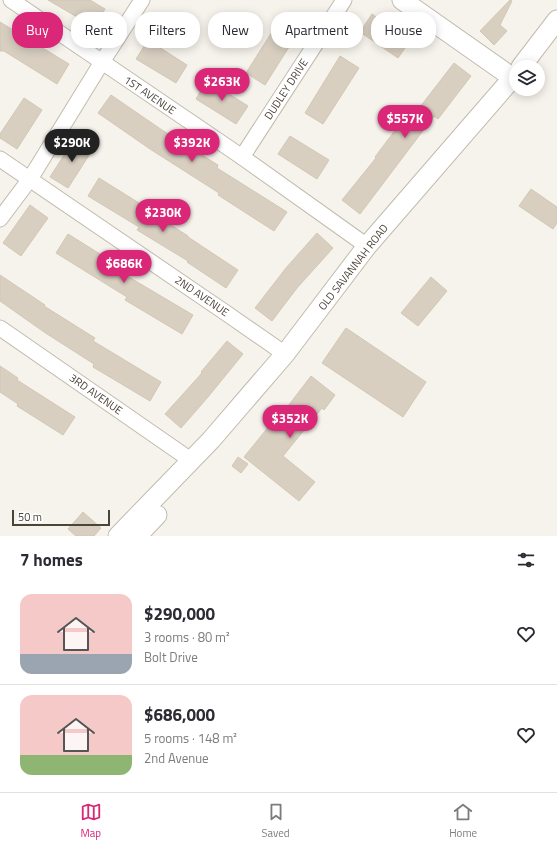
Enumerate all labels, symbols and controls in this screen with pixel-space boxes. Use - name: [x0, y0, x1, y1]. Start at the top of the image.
- chip: Buy: [12, 12, 63, 48]
- chip: Rent: [71, 12, 127, 48]
- chip: Filters: [135, 12, 200, 48]
- chip: New: [208, 12, 263, 48]
- chip: Apartment: [271, 12, 363, 48]
- chip: House: [371, 12, 436, 48]
- street label: DUDLEY DRIVE: [260, 55, 312, 123]
- map controls: [509, 60, 545, 96]
- button: layers: [509, 60, 545, 96]
- pin: $263K: [194, 68, 250, 102]
- text: $263K: [204, 71, 240, 91]
- street label: 1ST AVENUE: [121, 72, 179, 118]
- pin: $557K: [377, 105, 433, 139]
- text: $557K: [387, 108, 423, 128]
- pin: $290K: [44, 129, 100, 163]
- pin: $392K: [164, 129, 220, 163]
- text: $290K: [54, 132, 90, 152]
- text: $392K: [174, 132, 210, 152]
- pin: $230K: [135, 199, 191, 233]
- text: $230K: [145, 202, 181, 222]
- street label: OLD SAVANNAH ROAD: [314, 220, 392, 314]
- pin: $686K: [96, 250, 152, 284]
- text: $686K: [106, 253, 142, 273]
- street label: 2ND AVENUE: [172, 272, 232, 320]
- street label: 3RD AVENUE: [66, 370, 126, 418]
- pin: $352K: [262, 405, 318, 439]
- text: $352K: [272, 408, 308, 428]
- scale bar: [12, 508, 110, 527]
- text: 50 m: [18, 509, 42, 525]
- text: 7 homes: [20, 547, 83, 573]
- icon: filters: [515, 549, 537, 571]
- text: $290,000: [144, 601, 215, 627]
- icon: home: [52, 610, 100, 658]
- icon: heart: [515, 623, 537, 645]
- text: 3 rooms · 80 m²: [144, 627, 230, 647]
- text: Bolt Drive: [144, 647, 198, 667]
- text: $686,000: [144, 702, 215, 728]
- icon: home: [52, 711, 100, 759]
- icon: heart: [515, 724, 537, 746]
- text: 5 rooms · 148 m²: [144, 728, 237, 748]
- text: 2nd Avenue: [144, 748, 209, 768]
- tab: Map: [80, 801, 102, 841]
- tab: Saved: [262, 801, 290, 841]
- tab: Home: [449, 801, 477, 841]

